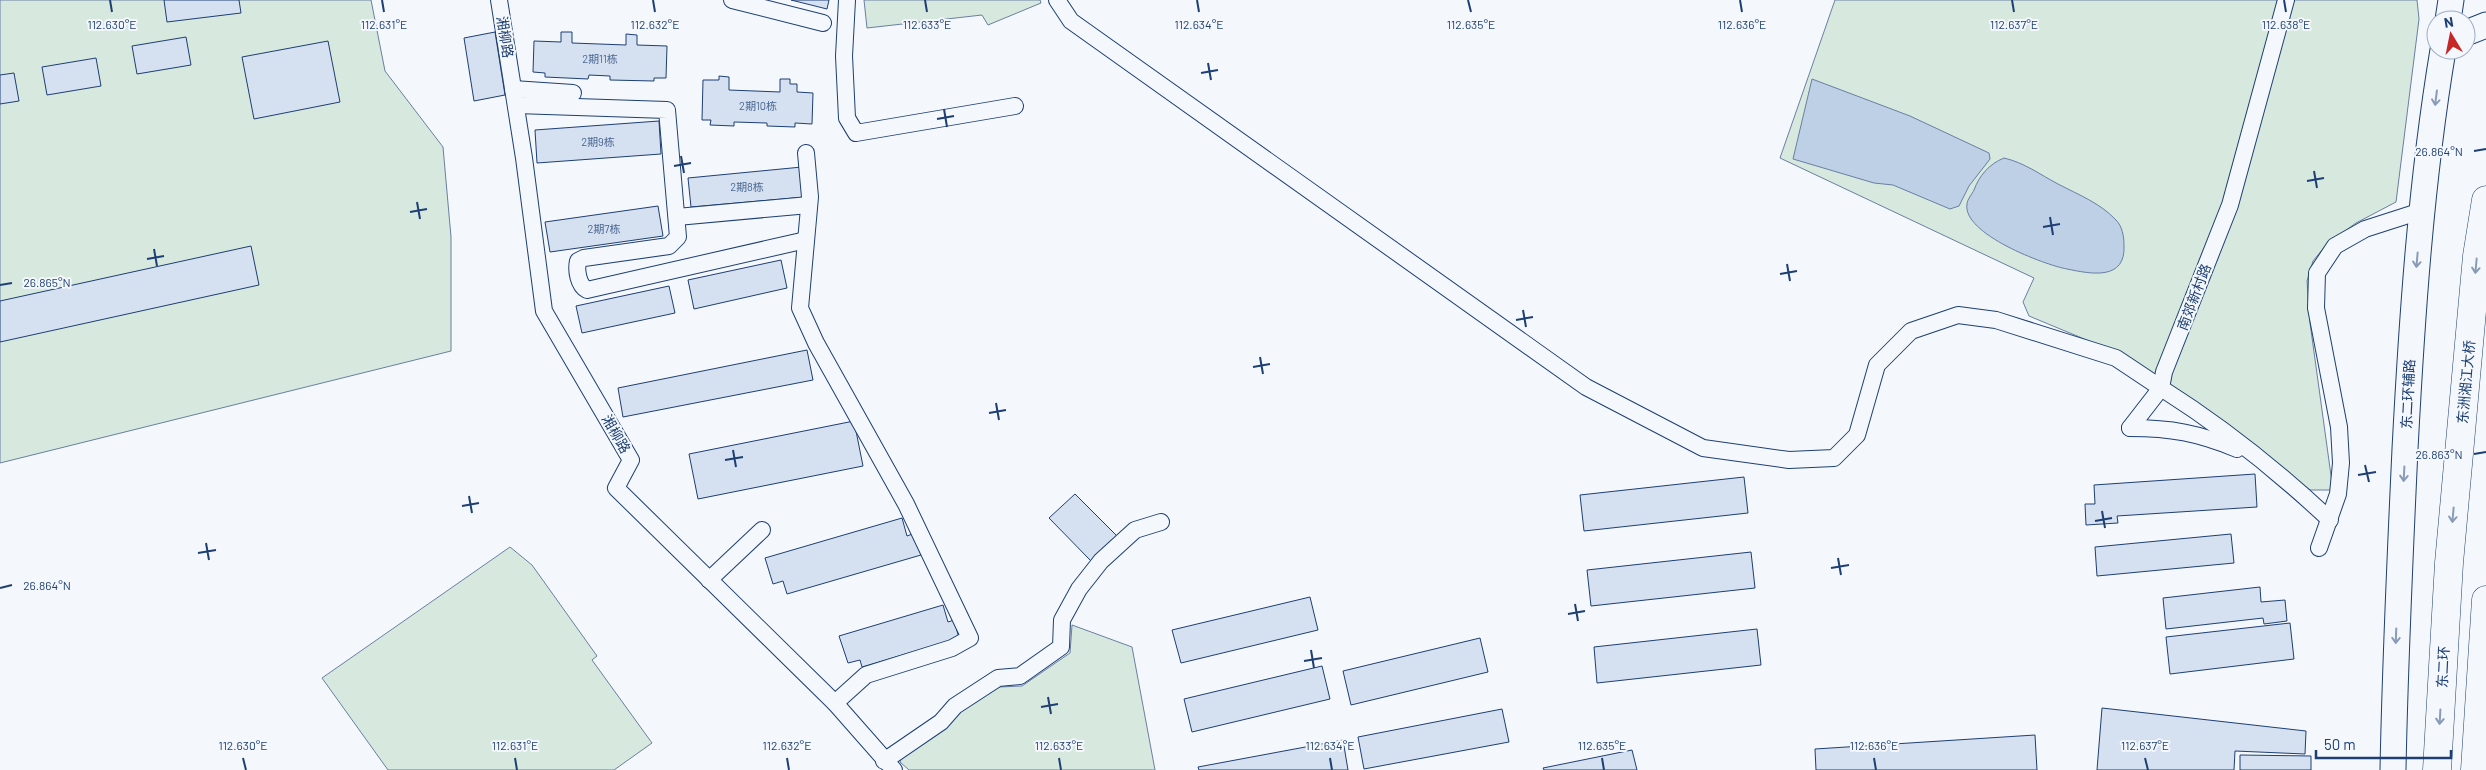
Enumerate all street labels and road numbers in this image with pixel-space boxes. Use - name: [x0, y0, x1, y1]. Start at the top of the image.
- street label: 湘柳路: [494, 15, 517, 59]
- street label: 南郊新村路: [2173, 261, 2214, 333]
- street label: 东洲湘江大桥: [2453, 339, 2478, 425]
- street label: 东二环辅路: [2397, 359, 2418, 429]
- street label: 湘柳路: [599, 411, 634, 456]
- street label: 东二环: [2433, 646, 2452, 688]

